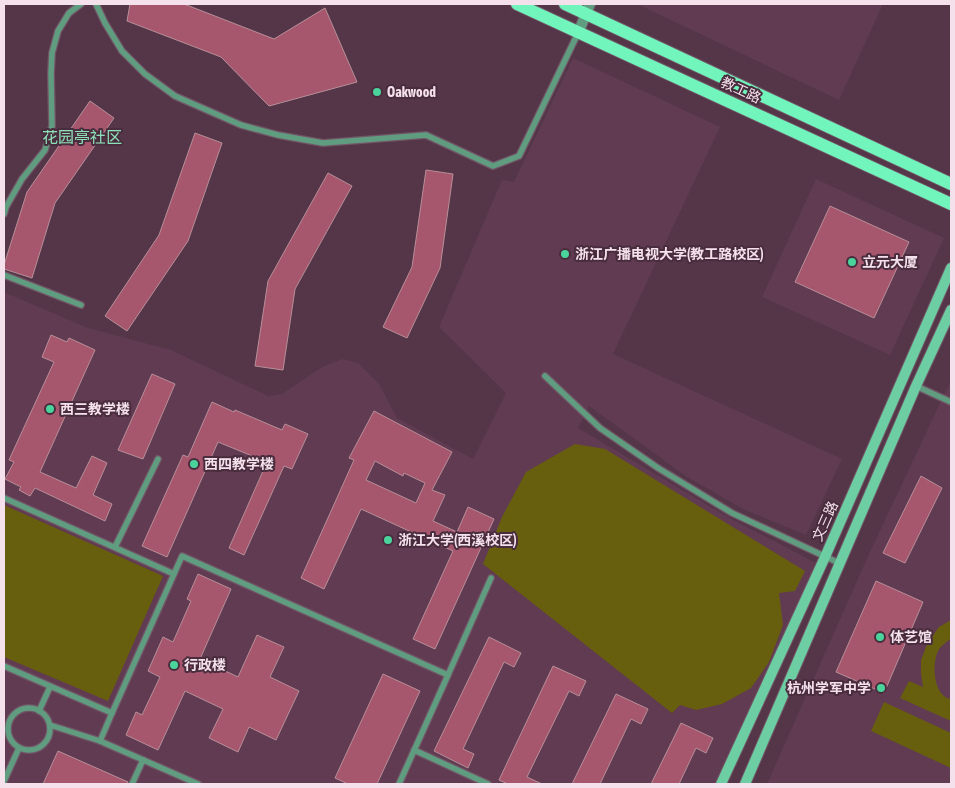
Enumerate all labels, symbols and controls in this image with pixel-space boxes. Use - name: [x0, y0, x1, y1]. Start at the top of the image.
- street label: 教工路: [719, 74, 763, 106]
- place label: Oakwood: [387, 84, 436, 100]
- marker: Oakwood: [371, 86, 383, 98]
- district label: 花园亭社区: [42, 128, 122, 146]
- place label: 浙江广播电视大学(教工路校区): [575, 246, 764, 262]
- marker: 浙江广播电视大学(教工路校区): [559, 248, 571, 260]
- place label: 立元大厦: [862, 254, 918, 270]
- marker: 立元大厦: [846, 256, 858, 268]
- place label: 西三教学楼: [60, 401, 130, 417]
- marker: 西三教学楼: [44, 403, 56, 415]
- place label: 西四教学楼: [204, 456, 274, 472]
- marker: 西四教学楼: [188, 458, 200, 470]
- street label: 文三路: [809, 499, 841, 543]
- place label: 浙江大学(西溪校区): [398, 532, 517, 548]
- marker: 浙江大学(西溪校区): [382, 534, 394, 546]
- place label: 体艺馆: [890, 629, 932, 645]
- marker: 体艺馆: [874, 631, 886, 643]
- place label: 行政楼: [184, 657, 226, 673]
- marker: 行政楼: [168, 659, 180, 671]
- place label: 杭州学军中学: [787, 680, 871, 696]
- marker: 杭州学军中学: [875, 682, 887, 694]

